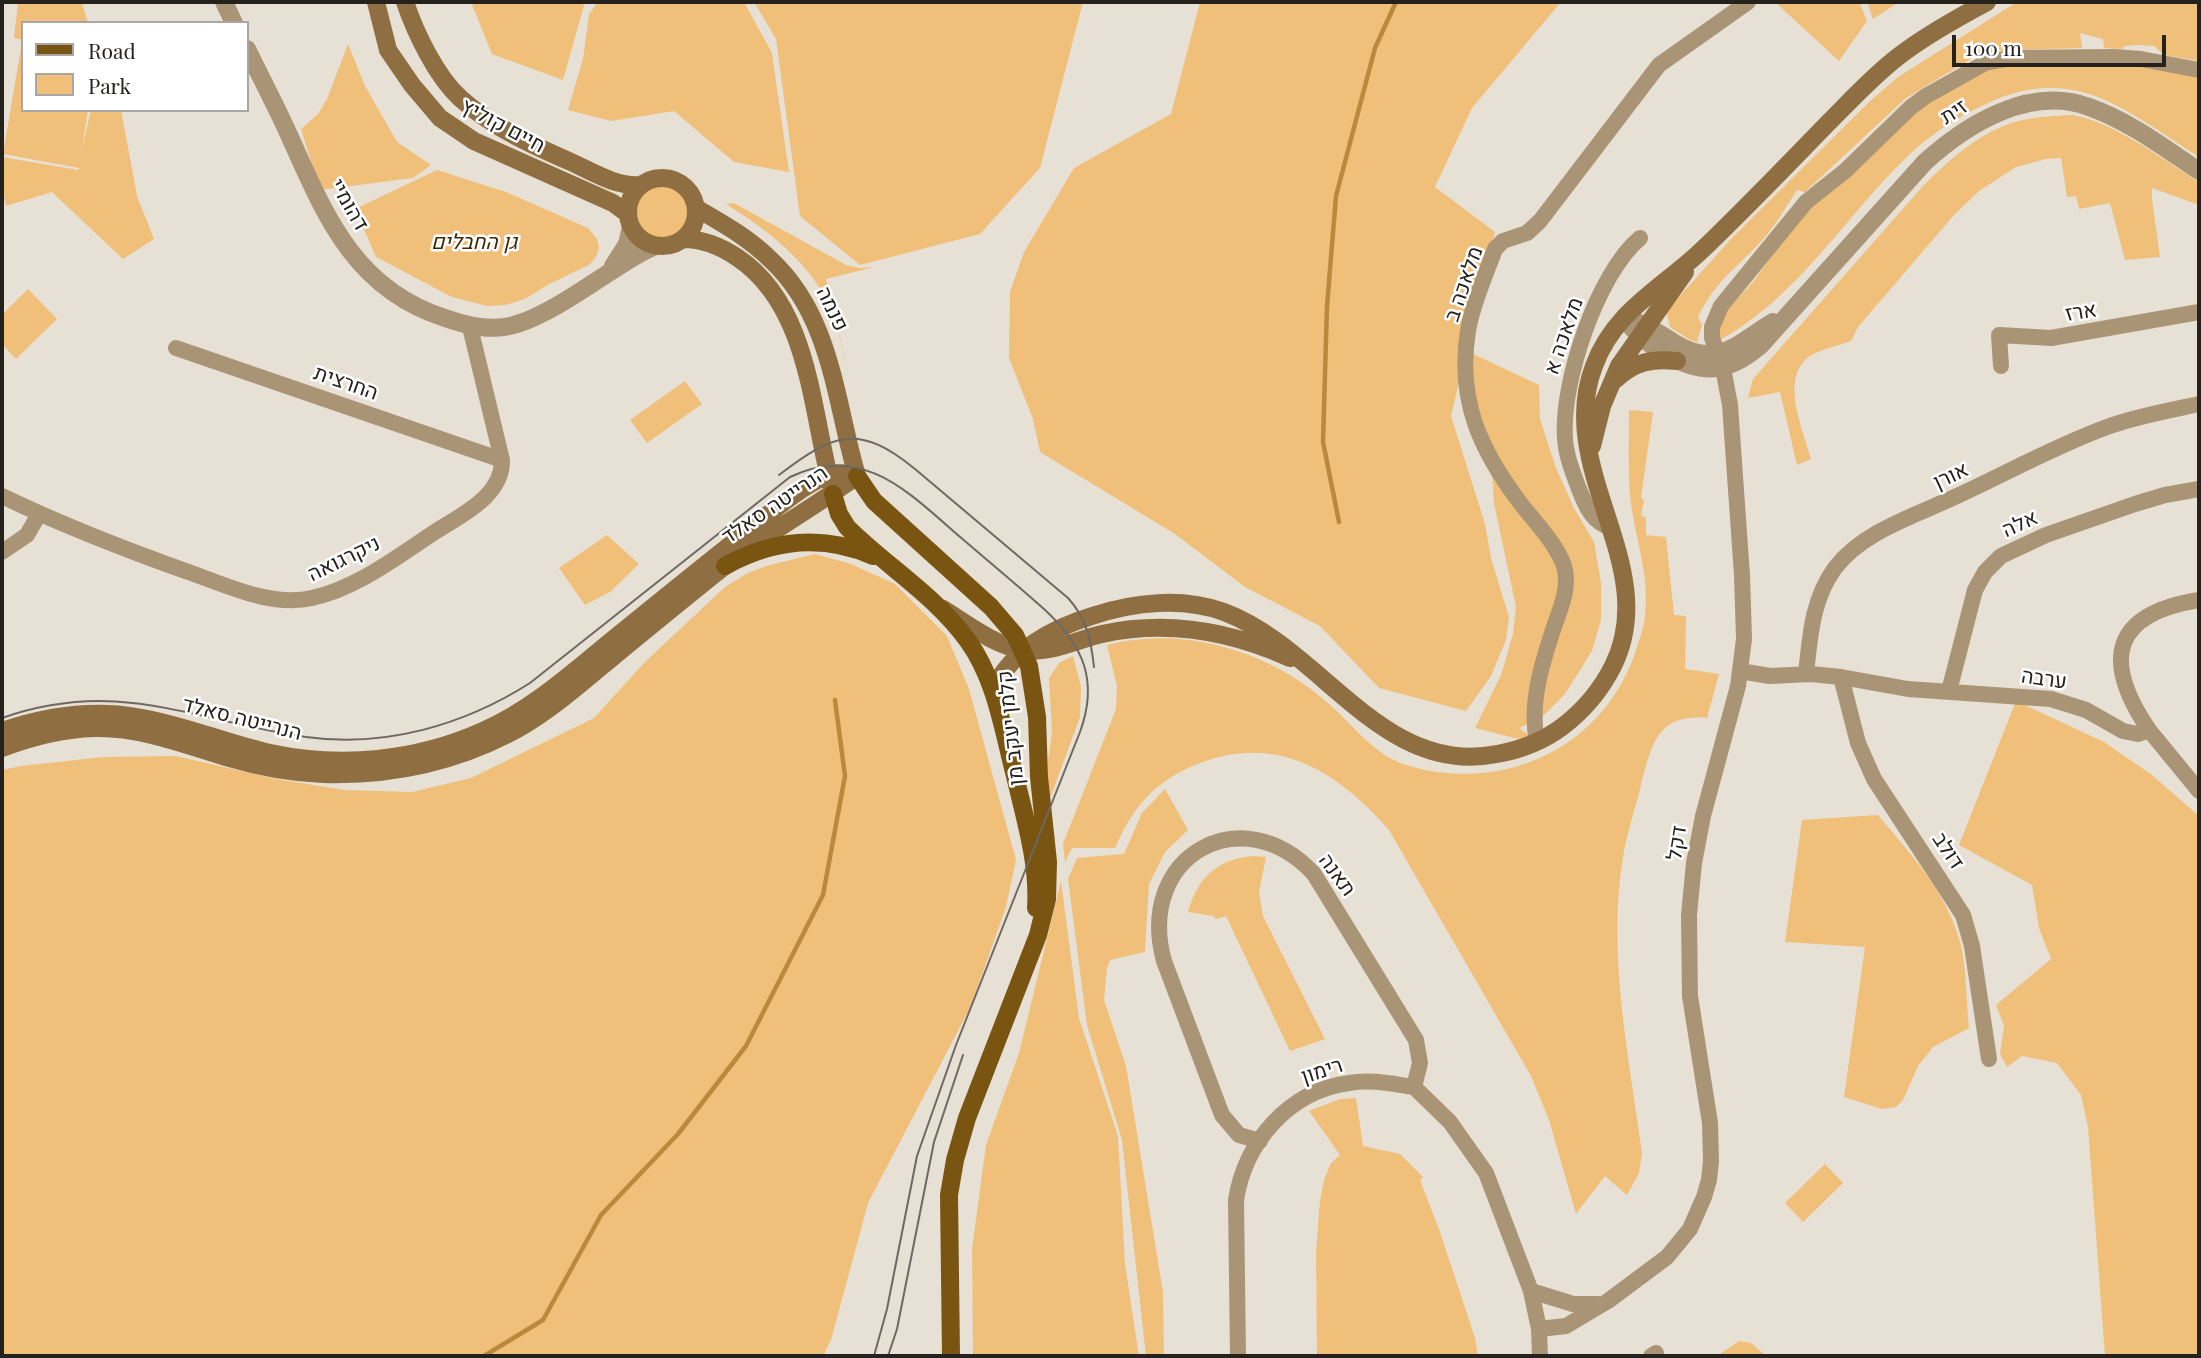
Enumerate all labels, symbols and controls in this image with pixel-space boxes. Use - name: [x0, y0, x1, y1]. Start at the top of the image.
- legend: [21, 21, 248, 112]
- scale bar: [1956, 21, 2170, 65]
- text: 100 m: [1965, 33, 2022, 61]
- text: Road: [88, 36, 136, 64]
- text: Park: [88, 71, 131, 99]
- street label: חיים קוליץ: [457, 93, 549, 159]
- street label: זית: [1936, 94, 1972, 130]
- street label: דהומיי: [324, 175, 374, 235]
- park label: גן החבלים: [431, 229, 517, 255]
- street label: מלאכה ב: [1439, 243, 1489, 325]
- street label: פנמה: [810, 283, 854, 335]
- street label: מלאכה א: [1539, 294, 1589, 378]
- street label: ארז: [2064, 297, 2098, 327]
- street label: החרצית: [311, 360, 381, 406]
- street label: אורן: [1929, 457, 1973, 495]
- street label: הנרייטה סאלד: [717, 460, 833, 550]
- street label: אלה: [1998, 505, 2042, 543]
- street label: ניקרגואה: [304, 531, 384, 587]
- street label: ערבה: [2020, 663, 2068, 695]
- street label: קלמן יעקב מן: [992, 669, 1030, 787]
- street label: הנרייטה סאלד: [180, 692, 304, 746]
- street label: דקל: [1662, 824, 1692, 862]
- street label: דולב: [1927, 828, 1969, 874]
- street label: תאנה: [1313, 849, 1361, 901]
- street label: רימון: [1298, 1052, 1346, 1090]

